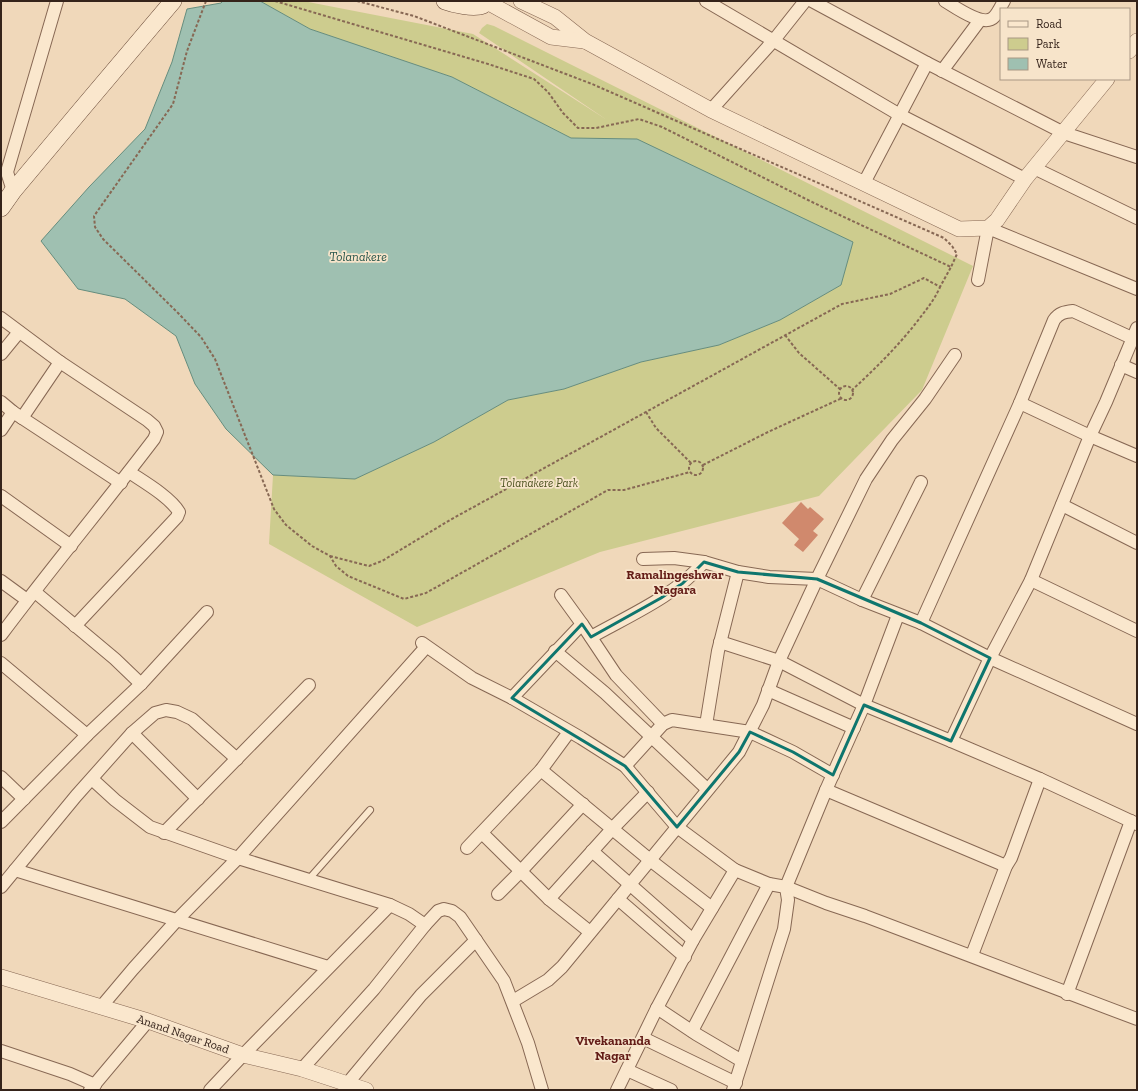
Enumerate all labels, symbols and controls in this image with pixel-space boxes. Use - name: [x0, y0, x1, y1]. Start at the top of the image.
- legend: [1000, 8, 1130, 80]
- text: Road: [1036, 17, 1062, 31]
- text: Park: [1036, 37, 1061, 51]
- text: Water: [1036, 57, 1068, 71]
- water label: Tolanakere: [329, 249, 387, 264]
- park label: Tolanakere Park: [500, 476, 579, 490]
- district label: Ramalingeshwar Nagara: [626, 567, 724, 597]
- street label: Anand Nagar Road: [135, 1012, 231, 1057]
- district label: Vivekananda Nagar: [576, 1033, 651, 1063]

